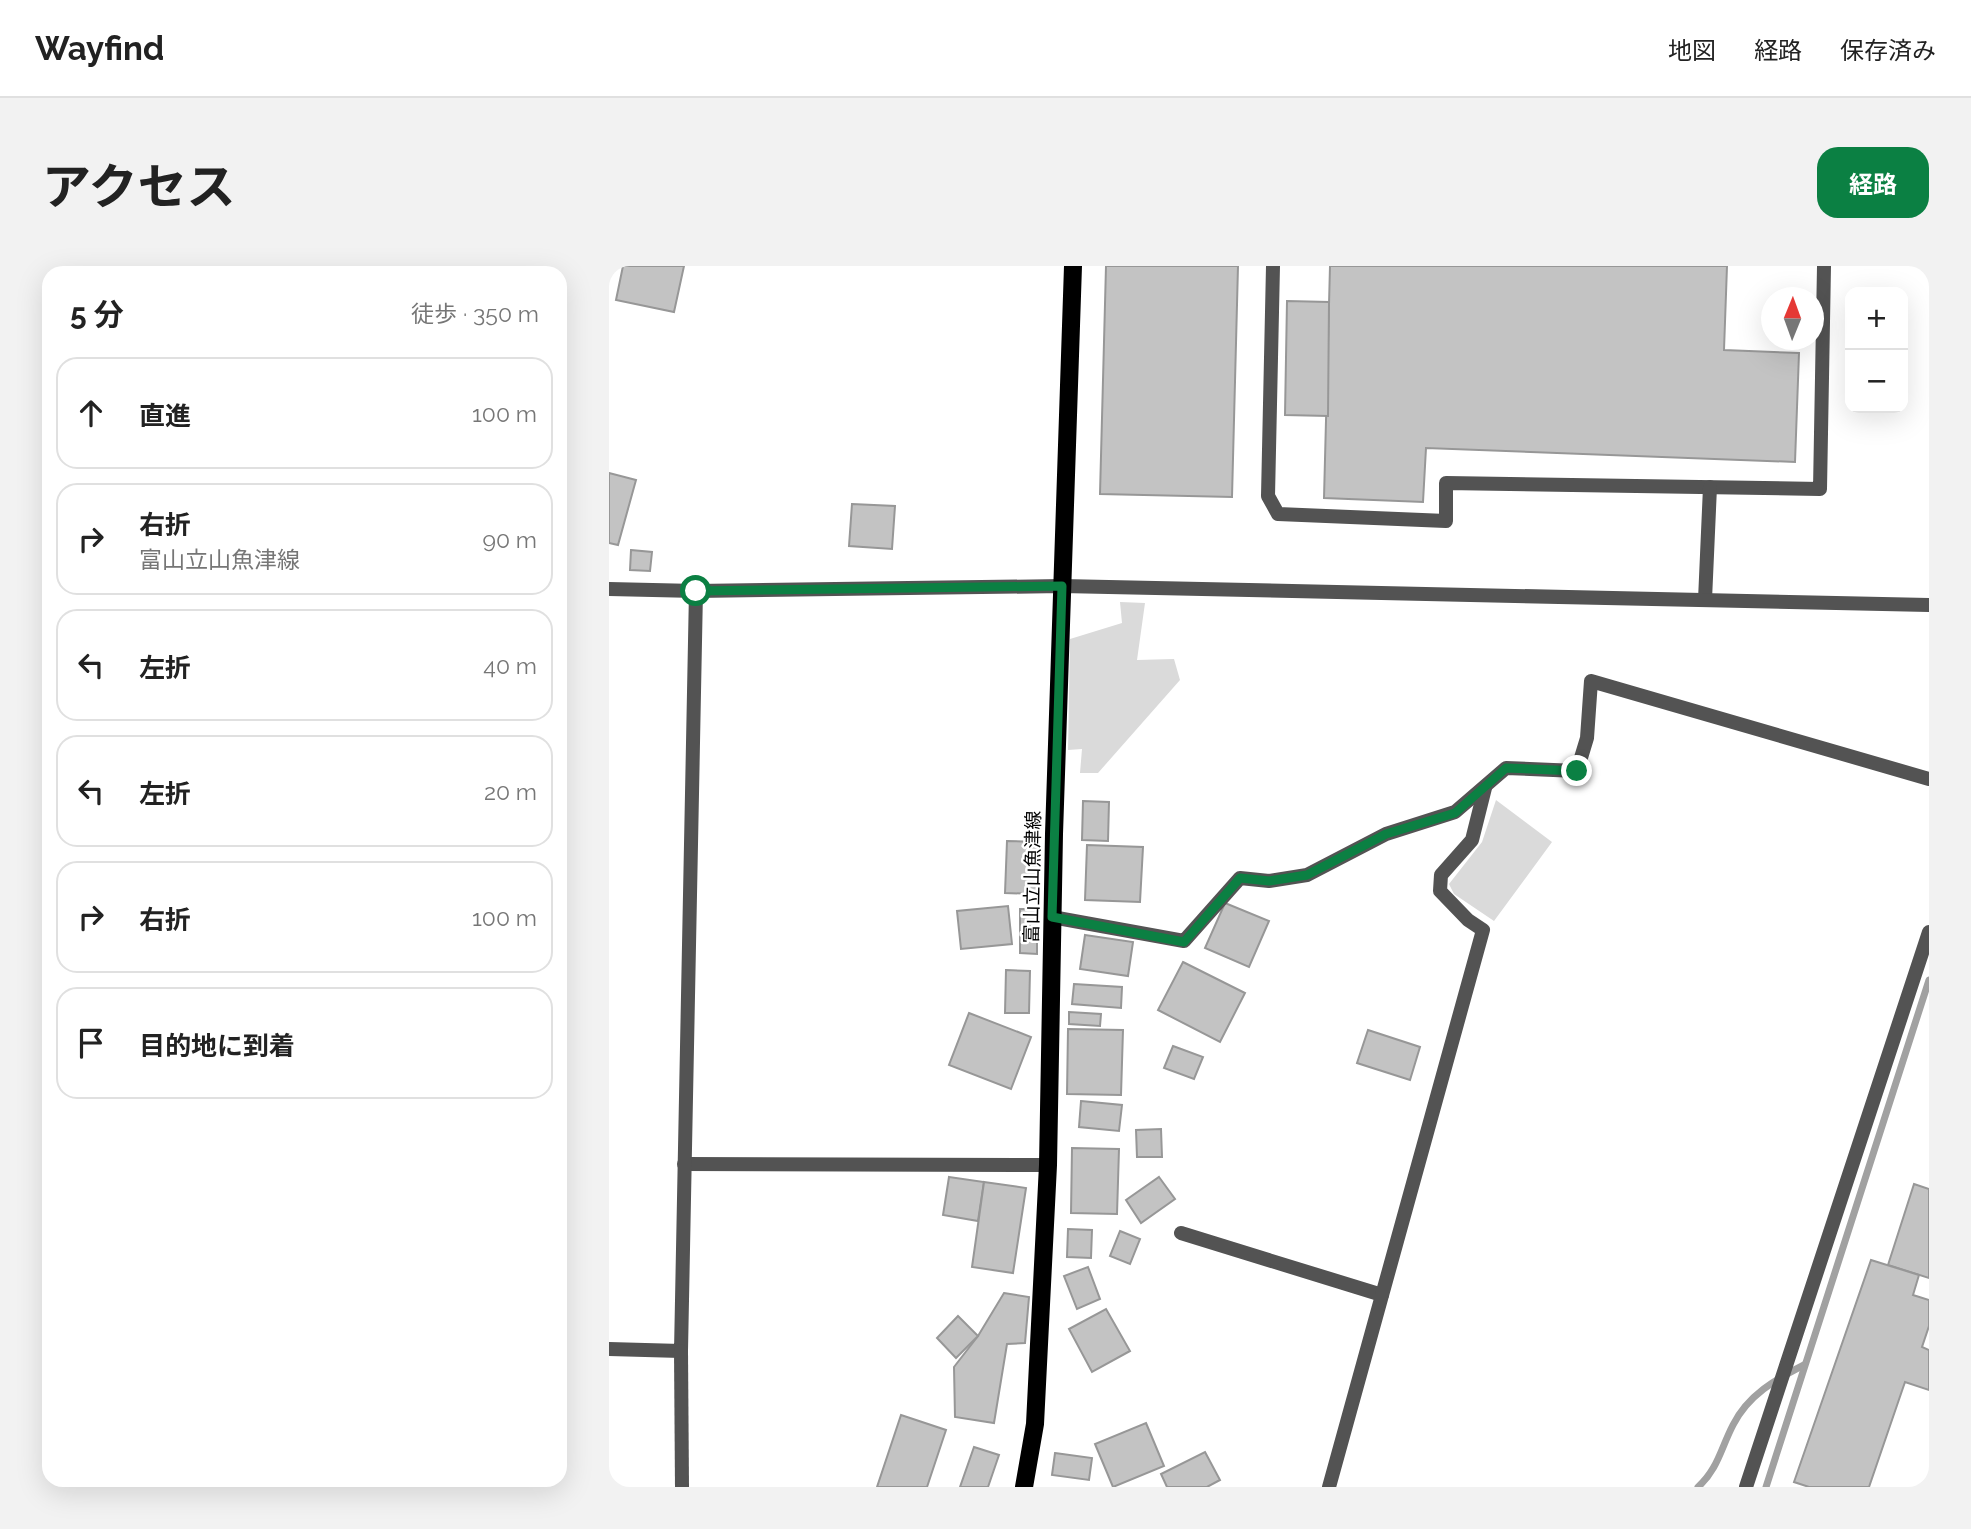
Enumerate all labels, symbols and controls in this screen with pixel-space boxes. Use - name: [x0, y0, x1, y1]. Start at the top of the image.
- text: Wayfind: [35, 29, 164, 68]
- text: 地図: [1668, 36, 1716, 65]
- text: 経路: [1754, 36, 1802, 65]
- text: 保存済み: [1840, 36, 1936, 65]
- button: 経路: [1817, 147, 1929, 218]
- text: アクセス: [42, 158, 236, 215]
- north arrow: [1761, 287, 1824, 350]
- map controls: [1845, 287, 1908, 413]
- button: +: [1845, 287, 1908, 350]
- text: 5 分: [70, 297, 124, 332]
- text: 徒歩 · 350 m: [411, 300, 539, 327]
- button: −: [1845, 350, 1908, 413]
- icon: ahead: [72, 394, 110, 432]
- text: 100 m: [472, 400, 537, 427]
- text: 直進: [139, 401, 191, 431]
- text: 右折: [139, 510, 191, 540]
- icon: right: [72, 520, 110, 558]
- text: 90 m: [482, 526, 537, 553]
- text: 富山立山魚津線: [139, 546, 300, 573]
- route start: [680, 575, 711, 606]
- icon: left: [72, 646, 110, 684]
- text: 40 m: [483, 652, 537, 679]
- text: 左折: [139, 653, 191, 683]
- route end: [1561, 755, 1592, 786]
- icon: left: [72, 772, 110, 810]
- text: 20 m: [484, 778, 537, 805]
- text: 左折: [139, 779, 191, 809]
- street label: 富山立山魚津線: [1020, 810, 1044, 944]
- icon: right: [72, 898, 110, 936]
- text: 100 m: [472, 904, 537, 931]
- text: 右折: [139, 905, 191, 935]
- icon: arrive: [72, 1024, 110, 1062]
- text: 目的地に到着: [139, 1031, 295, 1061]

